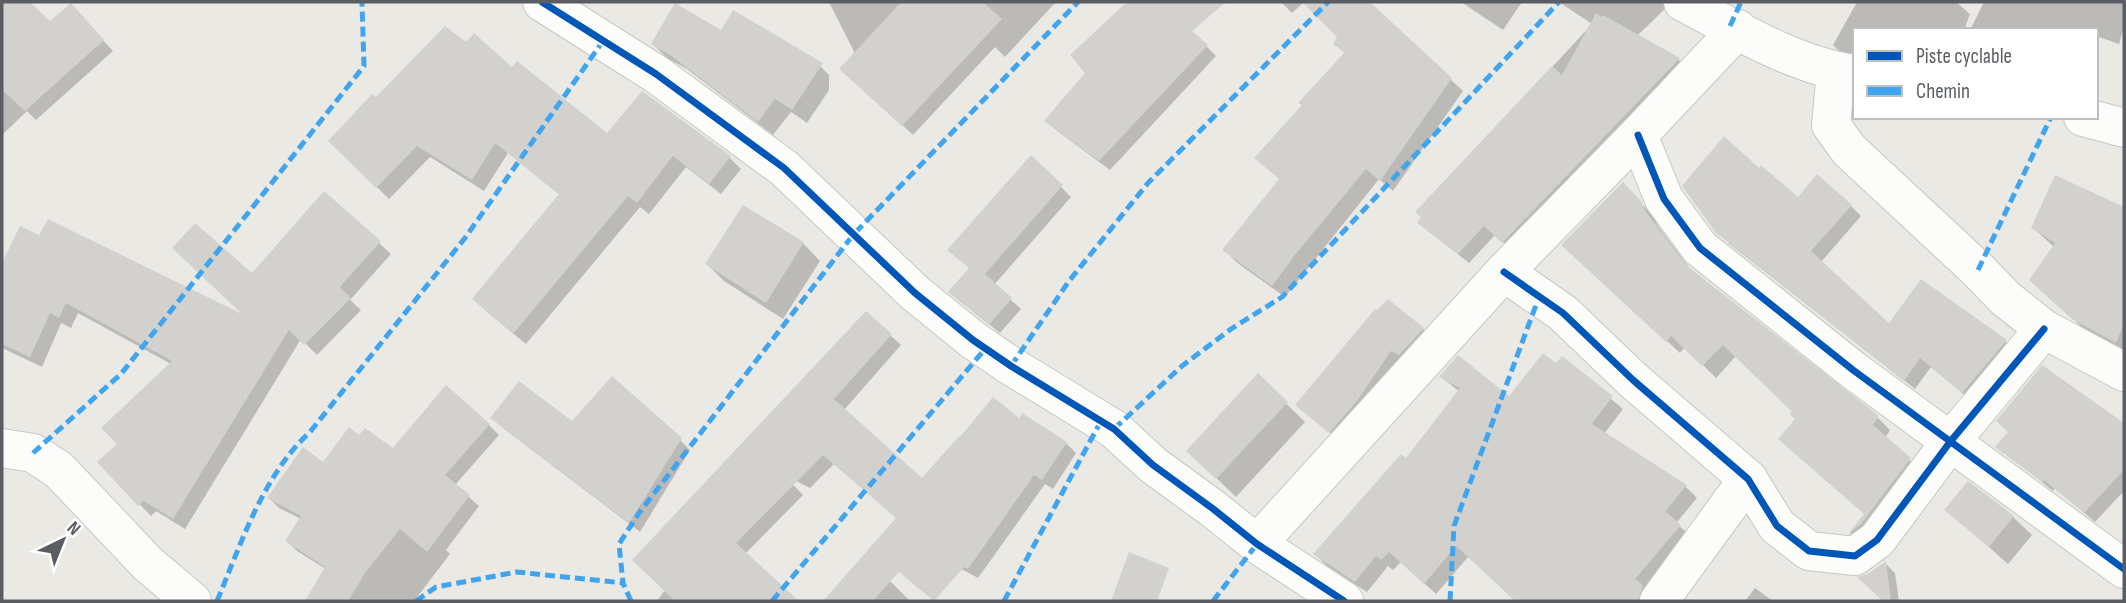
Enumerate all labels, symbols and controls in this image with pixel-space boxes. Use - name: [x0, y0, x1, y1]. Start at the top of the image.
- legend: [1853, 28, 2098, 119]
- text: Piste cyclable: [1916, 44, 2012, 69]
- text: Chemin: [1916, 79, 1970, 104]
- north arrow: [28, 505, 98, 575]
- text: N: [62, 517, 85, 541]

